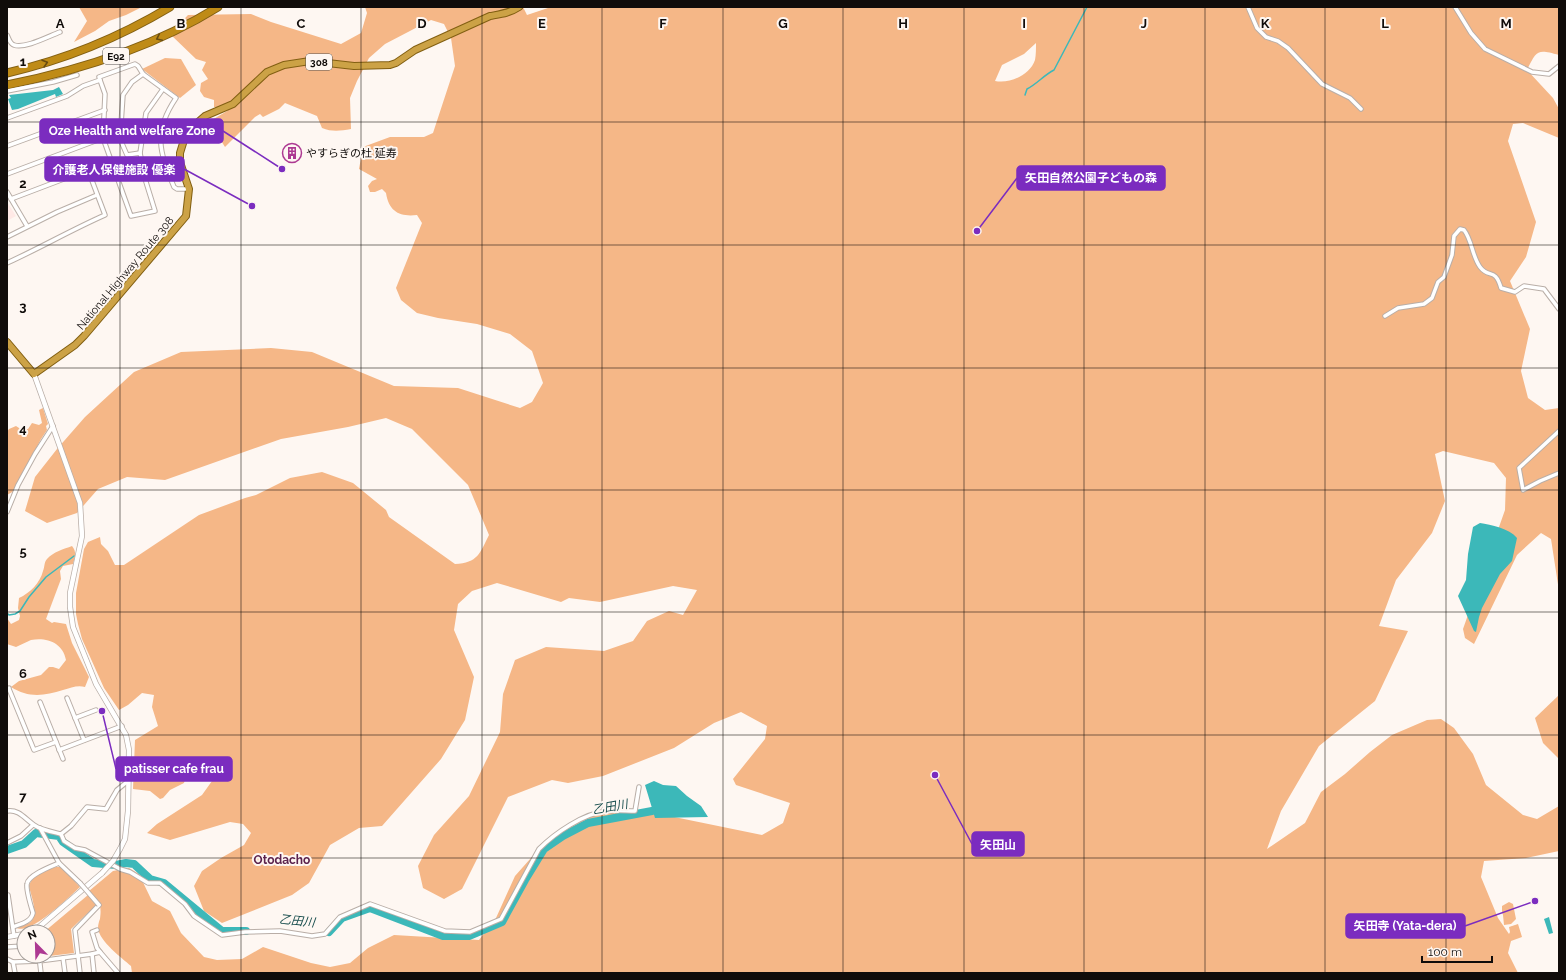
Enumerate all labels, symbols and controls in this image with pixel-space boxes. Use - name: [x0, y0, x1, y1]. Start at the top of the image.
- text: A: [56, 16, 65, 31]
- text: B: [177, 16, 186, 31]
- text: C: [297, 16, 306, 31]
- text: D: [417, 16, 427, 31]
- text: E: [538, 16, 546, 31]
- text: F: [659, 16, 667, 31]
- text: G: [778, 16, 788, 31]
- text: H: [898, 16, 908, 31]
- text: I: [1022, 16, 1026, 31]
- text: J: [1141, 16, 1147, 31]
- text: K: [1261, 16, 1270, 31]
- text: L: [1381, 16, 1389, 31]
- text: M: [1500, 16, 1512, 31]
- one-way arrow: [156, 33, 163, 41]
- road number: E92: [103, 48, 129, 64]
- text: 1: [20, 54, 27, 69]
- road number: 308: [306, 54, 332, 70]
- one-way arrow: [41, 59, 48, 68]
- callout: Oze Health and welfare Zone: [40, 119, 223, 143]
- text: Oze Health and welfare Zone: [49, 124, 215, 138]
- building icon: やすらぎの杜 延寿: [281, 142, 303, 164]
- place label: やすらぎの杜 延寿: [306, 147, 397, 160]
- callout: 介護老人保健施設 優楽: [45, 157, 184, 181]
- text: 介護老人保健施設 優楽: [53, 163, 175, 177]
- callout: 矢田自然公園子どもの森: [1017, 166, 1165, 190]
- text: 矢田自然公園子どもの森: [1025, 171, 1157, 185]
- text: 2: [19, 176, 27, 191]
- street label: National Highway Route 308: [74, 214, 177, 333]
- text: 3: [19, 299, 27, 314]
- text: 4: [19, 421, 27, 436]
- text: 5: [19, 544, 27, 559]
- text: 6: [19, 666, 27, 681]
- callout: patisser cafe frau: [116, 757, 232, 781]
- text: patisser cafe frau: [124, 762, 224, 776]
- text: 7: [19, 789, 27, 804]
- water label: 乙田川: [591, 797, 631, 817]
- callout: 矢田山: [972, 832, 1024, 856]
- text: 矢田山: [980, 838, 1016, 852]
- district label: Otodacho: [254, 853, 310, 867]
- water label: 乙田川: [278, 912, 318, 930]
- callout: 矢田寺 (Yata-dera): [1346, 914, 1465, 938]
- text: 矢田寺 (Yata-dera): [1354, 919, 1457, 933]
- north arrow: [16, 924, 56, 964]
- text: N: [26, 928, 39, 943]
- scale bar: [1422, 938, 1492, 964]
- text: 100 m: [1428, 945, 1462, 959]

